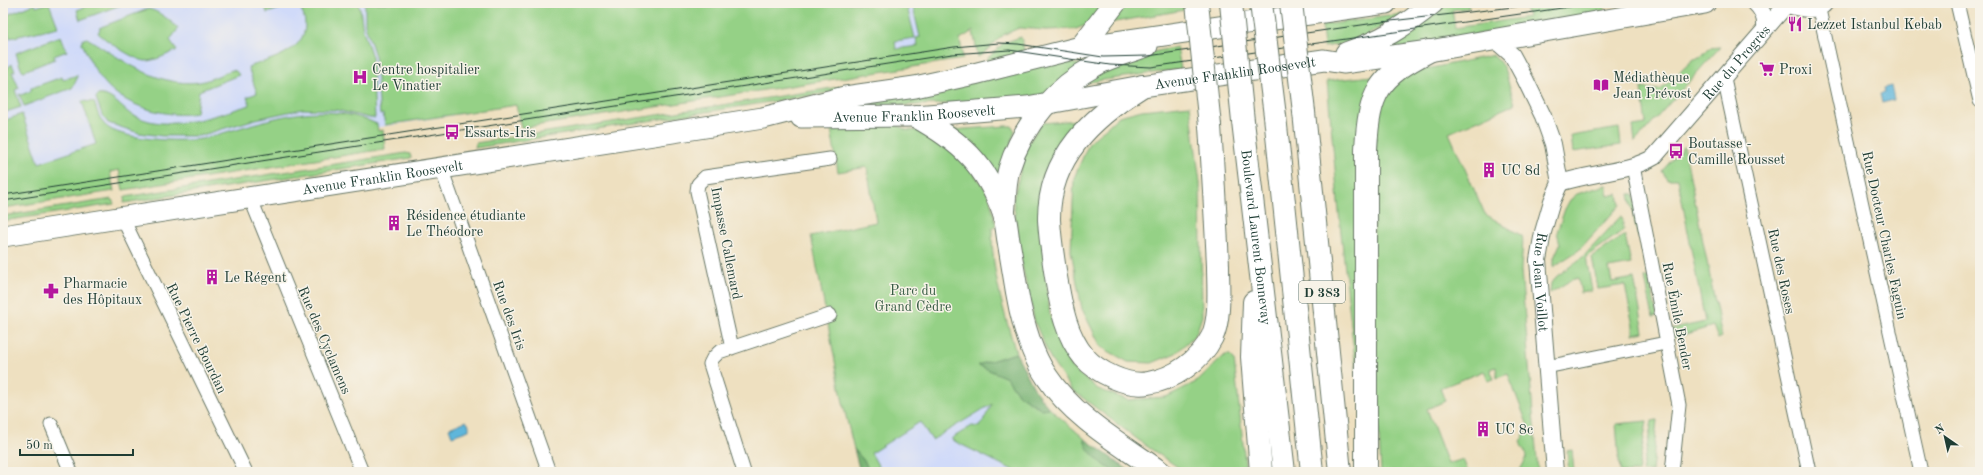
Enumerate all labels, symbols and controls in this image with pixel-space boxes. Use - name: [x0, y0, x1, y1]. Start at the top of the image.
- restaurant icon: Lezzet Istanbul Kebab: [1786, 15, 1804, 33]
- place label: Lezzet Istanbul Kebab: [1807, 18, 1942, 32]
- street label: Rue du Progrès: [1701, 23, 1773, 104]
- street label: Avenue Franklin Roosevelt: [1153, 55, 1317, 92]
- supermarket icon: Proxi: [1758, 60, 1776, 78]
- place label: Centre hospitalier Le Vinatier: [372, 63, 480, 93]
- place label: Proxi: [1779, 63, 1812, 77]
- hospital icon: Centre hospitalier Le Vinatier: [351, 68, 369, 86]
- place label: Médiathèque Jean Prévost: [1613, 71, 1692, 101]
- library icon: Médiathèque Jean Prévost: [1592, 76, 1610, 94]
- street label: Avenue Franklin Roosevelt: [833, 104, 996, 125]
- bus stop icon: Essarts-Iris: [443, 123, 461, 141]
- place label: Essarts-Iris: [464, 126, 536, 140]
- place label: Boutasse - Camille Rousset: [1688, 137, 1785, 167]
- bus stop icon: Boutasse - Camille Rousset: [1667, 142, 1685, 160]
- street label: Boulevard Laurent Bonnevay: [1238, 149, 1273, 327]
- street label: Rue Docteur Charles Faguin: [1859, 150, 1909, 321]
- street label: Avenue Franklin Roosevelt: [301, 159, 464, 197]
- building icon: UC 8d: [1480, 161, 1498, 179]
- place label: UC 8d: [1501, 164, 1540, 178]
- street label: Impasse Callemard: [708, 186, 744, 301]
- place label: Résidence étudiante Le Théodore: [406, 209, 526, 239]
- building icon: Résidence étudiante Le Théodore: [385, 214, 403, 232]
- street label: Rue des Roses: [1765, 227, 1797, 315]
- street label: Rue Jean Voillot: [1530, 231, 1550, 333]
- street label: Rue Émile Bender: [1660, 260, 1697, 372]
- building icon: Le Régent: [203, 268, 221, 286]
- place label: Le Régent: [224, 271, 287, 285]
- place label: Pharmacie des Hôpitaux: [63, 277, 142, 307]
- street label: Rue des Iris: [490, 279, 528, 352]
- street label: Rue Pierre Bourdan: [163, 281, 229, 396]
- road number: D 383: [1299, 281, 1345, 303]
- pharmacy icon: Pharmacie des Hôpitaux: [42, 282, 60, 300]
- street label: Rue des Cyclamens: [295, 284, 353, 396]
- park label: Parc du Grand Cèdre: [875, 284, 951, 314]
- north arrow: [1925, 417, 1965, 457]
- building icon: UC 8c: [1474, 420, 1492, 438]
- place label: UC 8c: [1495, 423, 1533, 437]
- text: N: [1934, 423, 1947, 437]
- scale bar: [20, 431, 133, 457]
- text: 50 m: [26, 439, 53, 452]

